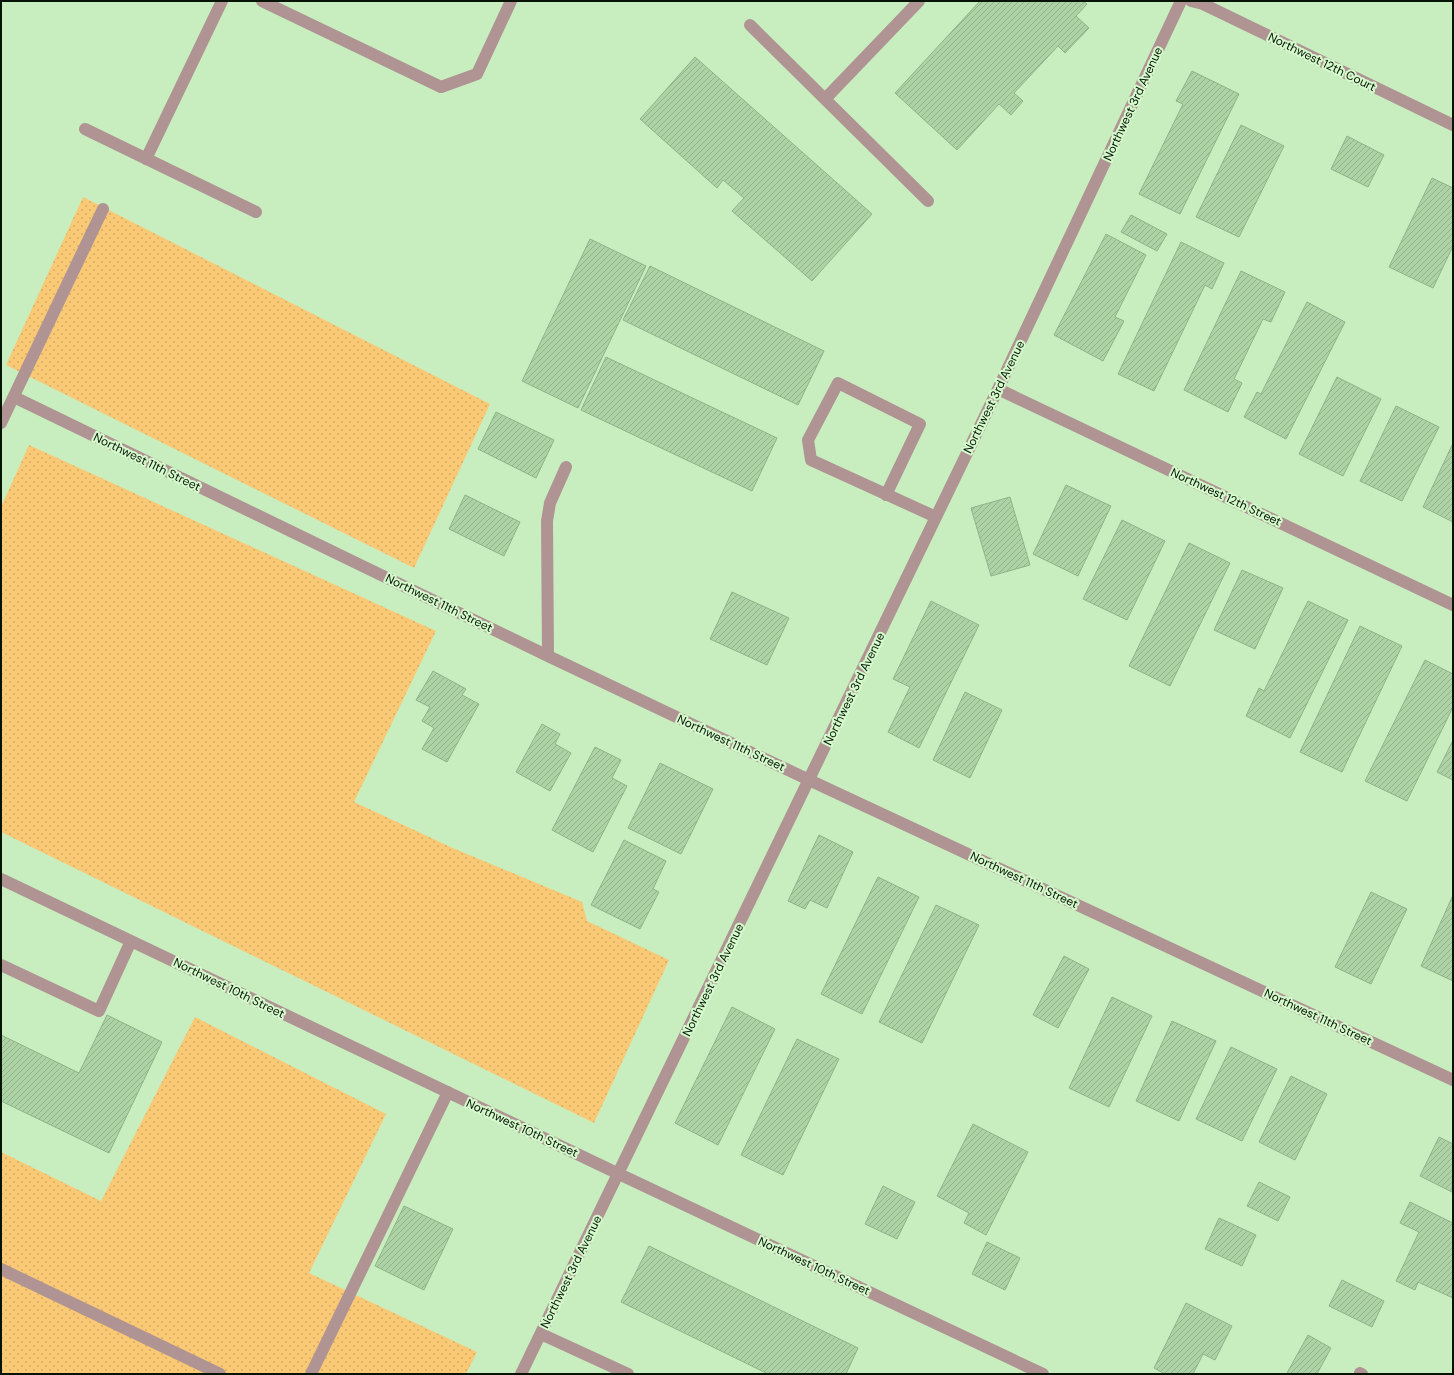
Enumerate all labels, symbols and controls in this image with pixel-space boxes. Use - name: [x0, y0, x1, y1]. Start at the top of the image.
- street label: Northwest 12th Court: [1265, 29, 1379, 95]
- street label: Northwest 3rd Avenue: [1100, 44, 1166, 163]
- street label: Northwest 3rd Avenue: [960, 338, 1028, 456]
- street label: Northwest 11th Street: [91, 429, 203, 495]
- street label: Northwest 12th Street: [1168, 464, 1284, 530]
- street label: Northwest 11th Street: [383, 570, 495, 636]
- street label: Northwest 3rd Avenue: [820, 630, 888, 748]
- street label: Northwest 11th Street: [675, 711, 788, 775]
- street label: Northwest 11th Street: [968, 848, 1081, 912]
- street label: Northwest 3rd Avenue: [679, 921, 747, 1039]
- street label: Northwest 10th Street: [171, 954, 287, 1022]
- street label: Northwest 11th Street: [1262, 985, 1375, 1049]
- street label: Northwest 10th Street: [464, 1095, 581, 1161]
- street label: Northwest 3rd Avenue: [537, 1213, 605, 1331]
- street label: Northwest 10th Street: [756, 1233, 873, 1299]

